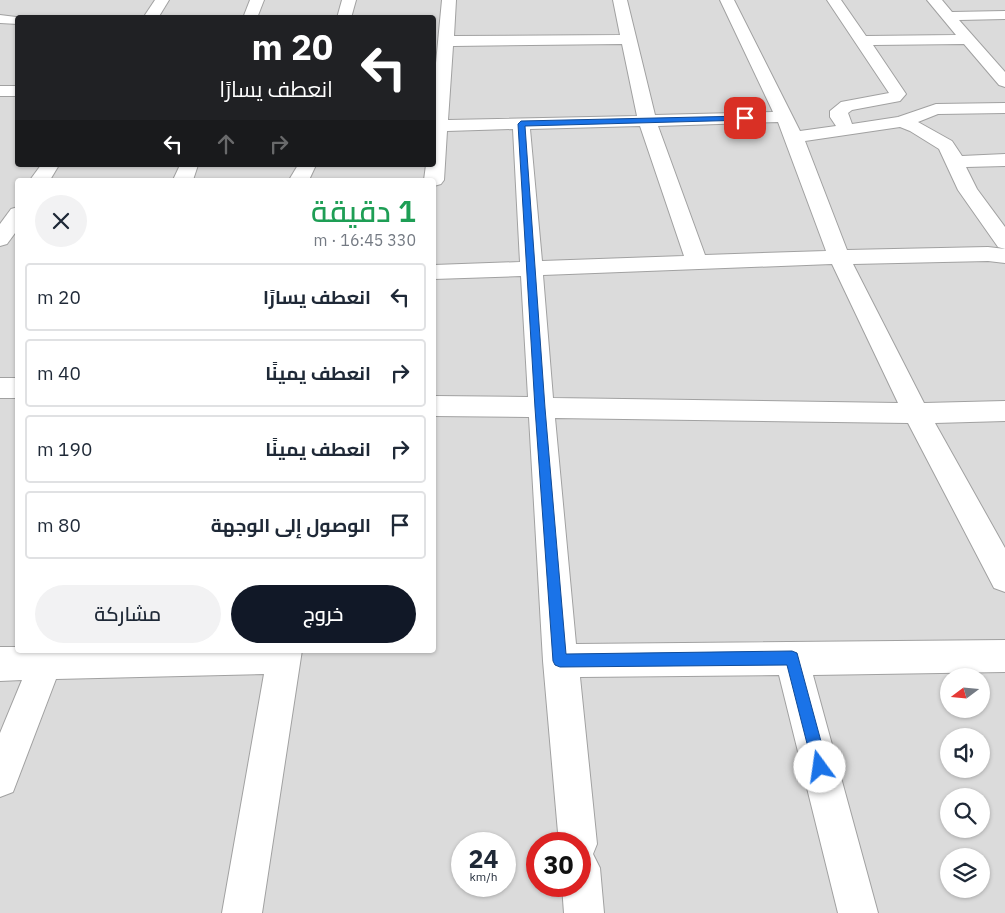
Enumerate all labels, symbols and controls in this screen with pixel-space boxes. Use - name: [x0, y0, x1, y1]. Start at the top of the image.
- text: 20 m: [251, 24, 333, 70]
- icon: left: [351, 35, 416, 100]
- text: انعطف يسارًا: [219, 74, 333, 103]
- pin: [724, 97, 766, 139]
- icon: arrive: [731, 104, 759, 132]
- icon: left: [159, 130, 187, 158]
- icon: ahead: [212, 130, 240, 158]
- icon: right: [265, 130, 293, 158]
- text: 1 دقيقة: [311, 191, 416, 230]
- button: close: [35, 195, 87, 247]
- text: 330 m · 16:45: [314, 230, 416, 250]
- icon: left: [386, 283, 414, 311]
- text: 20 m: [37, 285, 81, 309]
- text: انعطف يسارًا: [263, 285, 371, 309]
- icon: right: [386, 359, 414, 387]
- text: 40 m: [37, 361, 81, 385]
- text: انعطف يمينًا: [265, 361, 371, 385]
- icon: right: [386, 435, 414, 463]
- text: 190 m: [37, 437, 92, 461]
- text: انعطف يمينًا: [265, 437, 371, 461]
- icon: arrive: [386, 511, 414, 539]
- text: 80 m: [37, 513, 81, 537]
- text: الوصول إلى الوجهة: [211, 513, 371, 537]
- button: مشاركة: [35, 585, 221, 643]
- button: خروج: [231, 585, 416, 643]
- north arrow: [940, 668, 990, 718]
- map controls: [940, 668, 990, 898]
- button: sound: [940, 728, 990, 778]
- position arrow: [793, 740, 845, 792]
- button: search: [940, 788, 990, 838]
- speed limit sign: 30: [526, 832, 591, 897]
- text: 24: [468, 842, 499, 875]
- button: layers: [940, 848, 990, 898]
- text: km/h: [469, 869, 498, 884]

